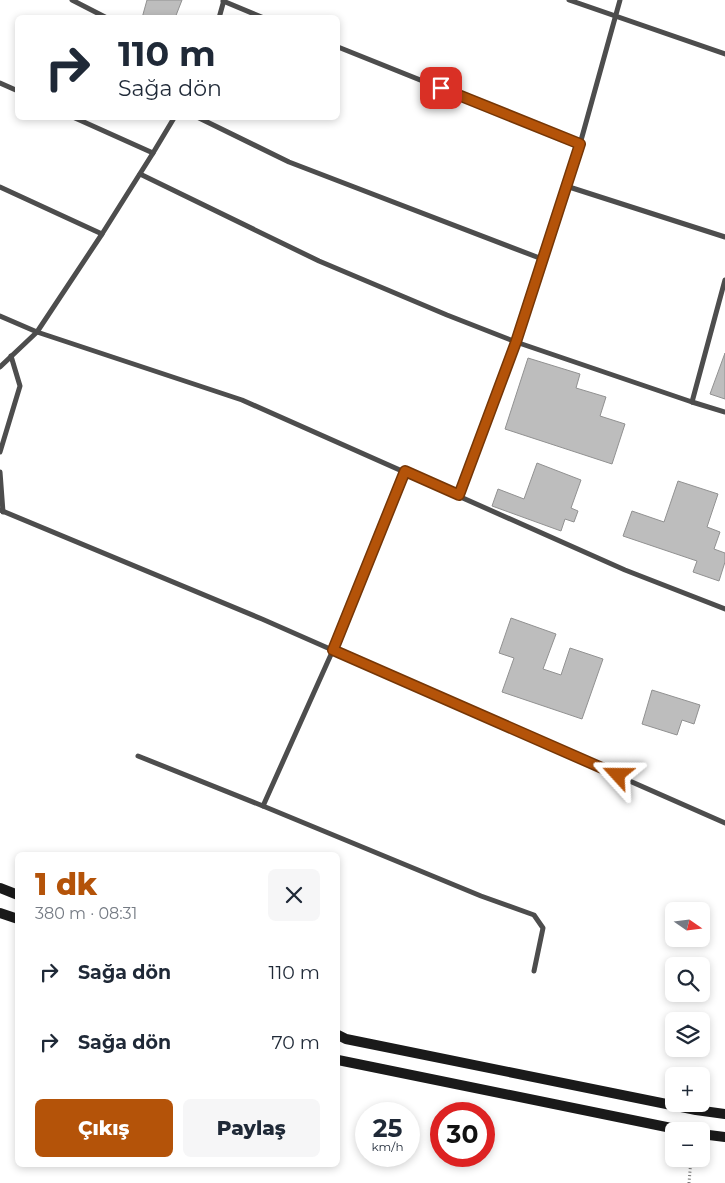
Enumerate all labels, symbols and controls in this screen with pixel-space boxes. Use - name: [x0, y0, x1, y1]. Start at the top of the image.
- text: 110 m: [118, 32, 216, 75]
- icon: right: [35, 35, 100, 100]
- pin: [420, 67, 462, 109]
- icon: arrive: [427, 74, 455, 102]
- text: Sağa dön: [118, 75, 222, 102]
- position arrow: [591, 748, 643, 800]
- text: 1 dk: [35, 866, 97, 903]
- button: close: [268, 869, 320, 921]
- north arrow: [665, 902, 710, 948]
- map controls: [665, 902, 710, 1167]
- text: 380 m · 08:31: [35, 904, 137, 923]
- button: search: [665, 957, 710, 1002]
- icon: right: [35, 958, 63, 986]
- text: Sağa dön: [78, 961, 171, 984]
- text: 110 m: [269, 961, 320, 984]
- button: layers: [665, 1012, 710, 1057]
- icon: right: [35, 1028, 63, 1056]
- text: Sağa dön: [78, 1031, 171, 1054]
- text: 70 m: [271, 1031, 320, 1054]
- button: +: [665, 1067, 710, 1112]
- button: Çıkış: [35, 1099, 173, 1157]
- button: Paylaş: [183, 1099, 320, 1157]
- speed limit sign: 30: [430, 1102, 495, 1167]
- text: 25: [373, 1113, 402, 1143]
- button: −: [665, 1122, 710, 1167]
- text: km/h: [371, 1139, 404, 1154]

